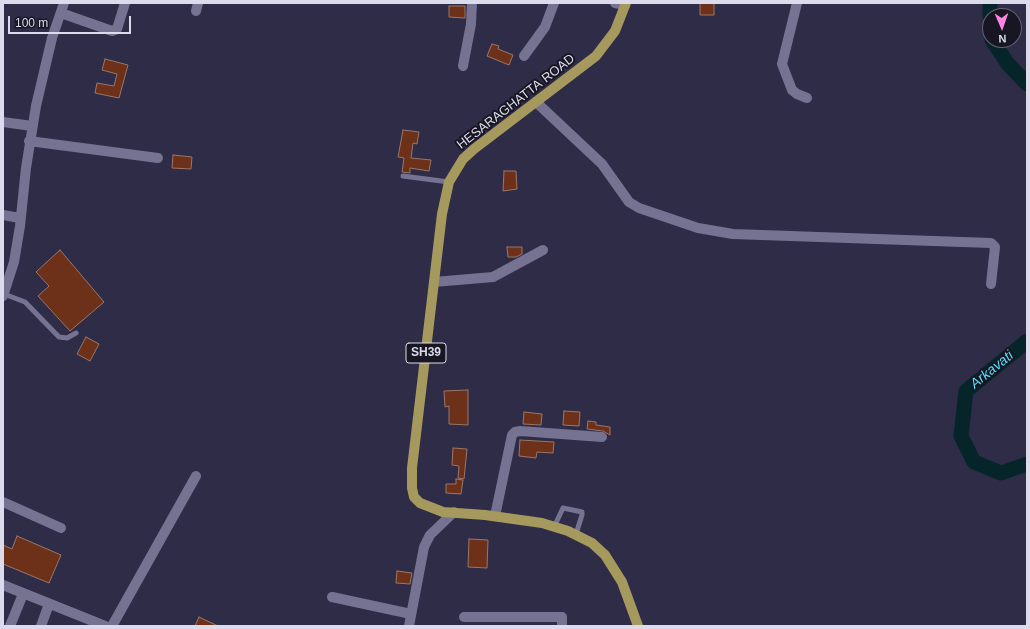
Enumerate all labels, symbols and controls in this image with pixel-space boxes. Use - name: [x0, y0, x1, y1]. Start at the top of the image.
- scale bar: [10, 8, 133, 34]
- north arrow: [982, 8, 1022, 48]
- text: 100 m: [15, 16, 48, 30]
- text: N: [998, 33, 1007, 45]
- street label: HESARAGHATTA ROAD: [454, 51, 578, 153]
- road number: SH39: [406, 343, 446, 363]
- water label: Arkavati: [967, 348, 1017, 392]

